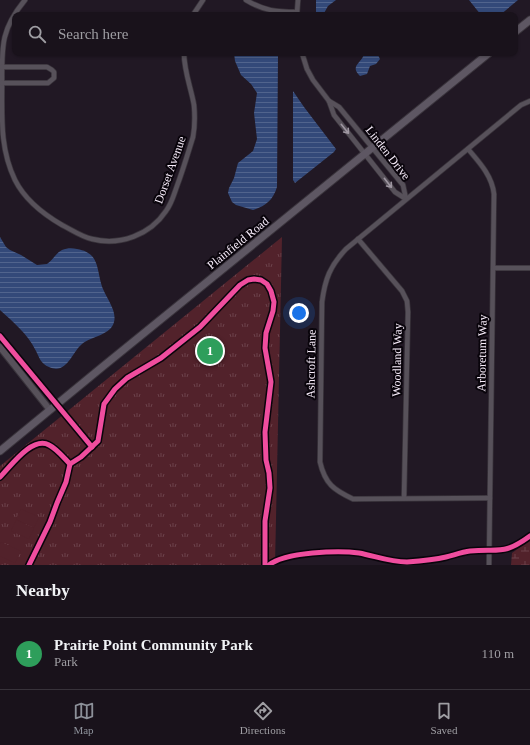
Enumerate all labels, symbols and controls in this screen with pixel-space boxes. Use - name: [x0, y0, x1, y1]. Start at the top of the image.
- search box: [12, 12, 518, 56]
- icon: search: [26, 23, 48, 45]
- text: Search here: [58, 26, 128, 42]
- street label: Linden Drive: [363, 123, 413, 183]
- one-way arrow: [340, 124, 349, 134]
- street label: Dorset Avenue: [151, 134, 189, 206]
- one-way arrow: [384, 177, 392, 188]
- street label: Plainfield Road: [204, 214, 272, 272]
- your location: [289, 303, 309, 323]
- street label: Arboretum Way: [474, 314, 490, 392]
- street label: Woodland Way: [389, 323, 405, 397]
- street label: Ashcroft Lane: [303, 329, 319, 399]
- pin: 1: [197, 336, 223, 366]
- text: Nearby: [16, 581, 70, 600]
- text: Prairie Point Community Park: [54, 637, 253, 653]
- text: 1: [26, 646, 32, 661]
- text: 110 m: [482, 646, 514, 661]
- text: Park: [54, 654, 78, 669]
- tab: Map: [73, 700, 95, 736]
- tab: Directions: [240, 700, 285, 736]
- tab: Saved: [431, 700, 457, 736]

